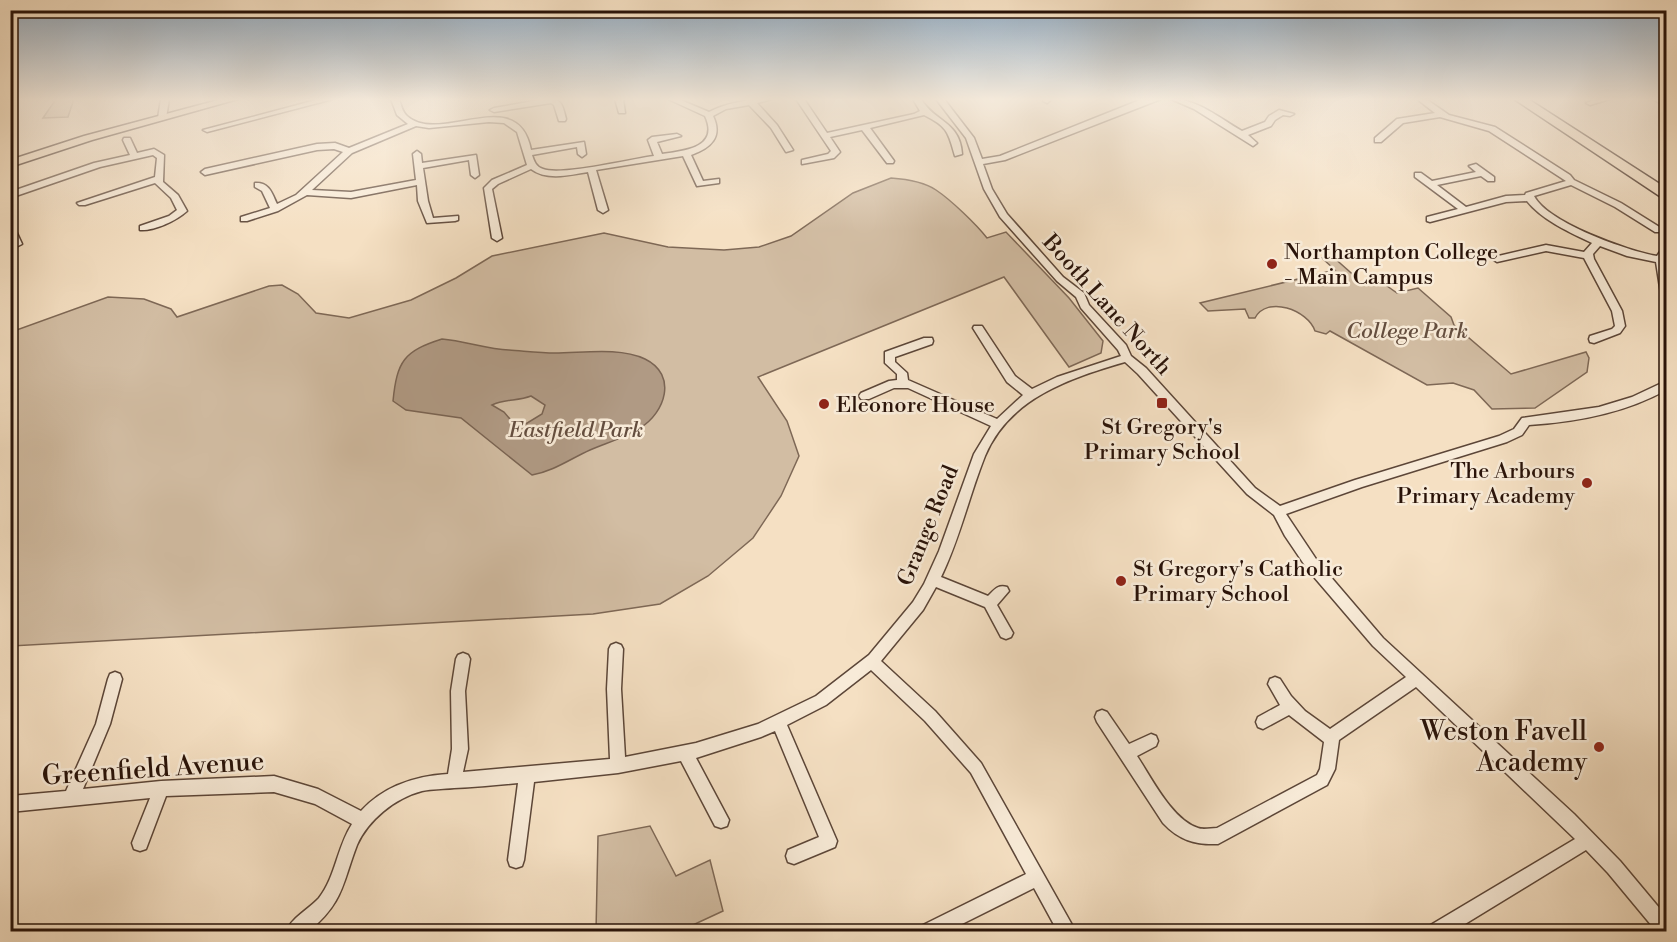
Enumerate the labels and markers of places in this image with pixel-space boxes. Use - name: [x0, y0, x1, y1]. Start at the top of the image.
- place label: Northampton College - Main Campus: [1284, 239, 1498, 291]
- marker: Northampton College - Main Campus: [1265, 257, 1279, 271]
- place label: Eleonore House: [836, 392, 995, 419]
- marker: St Gregory's Primary School: [1155, 396, 1169, 410]
- marker: Eleonore House: [817, 397, 831, 411]
- place label: St Gregory's Primary School: [1084, 414, 1241, 466]
- place label: The Arbours Primary Academy: [1397, 458, 1575, 510]
- marker: The Arbours Primary Academy: [1580, 476, 1594, 490]
- place label: St Gregory's Catholic Primary School: [1133, 556, 1343, 608]
- marker: St Gregory's Catholic Primary School: [1114, 574, 1128, 588]
- place label: Weston Favell Academy: [1419, 715, 1588, 780]
- marker: Weston Favell Academy: [1592, 740, 1606, 754]

